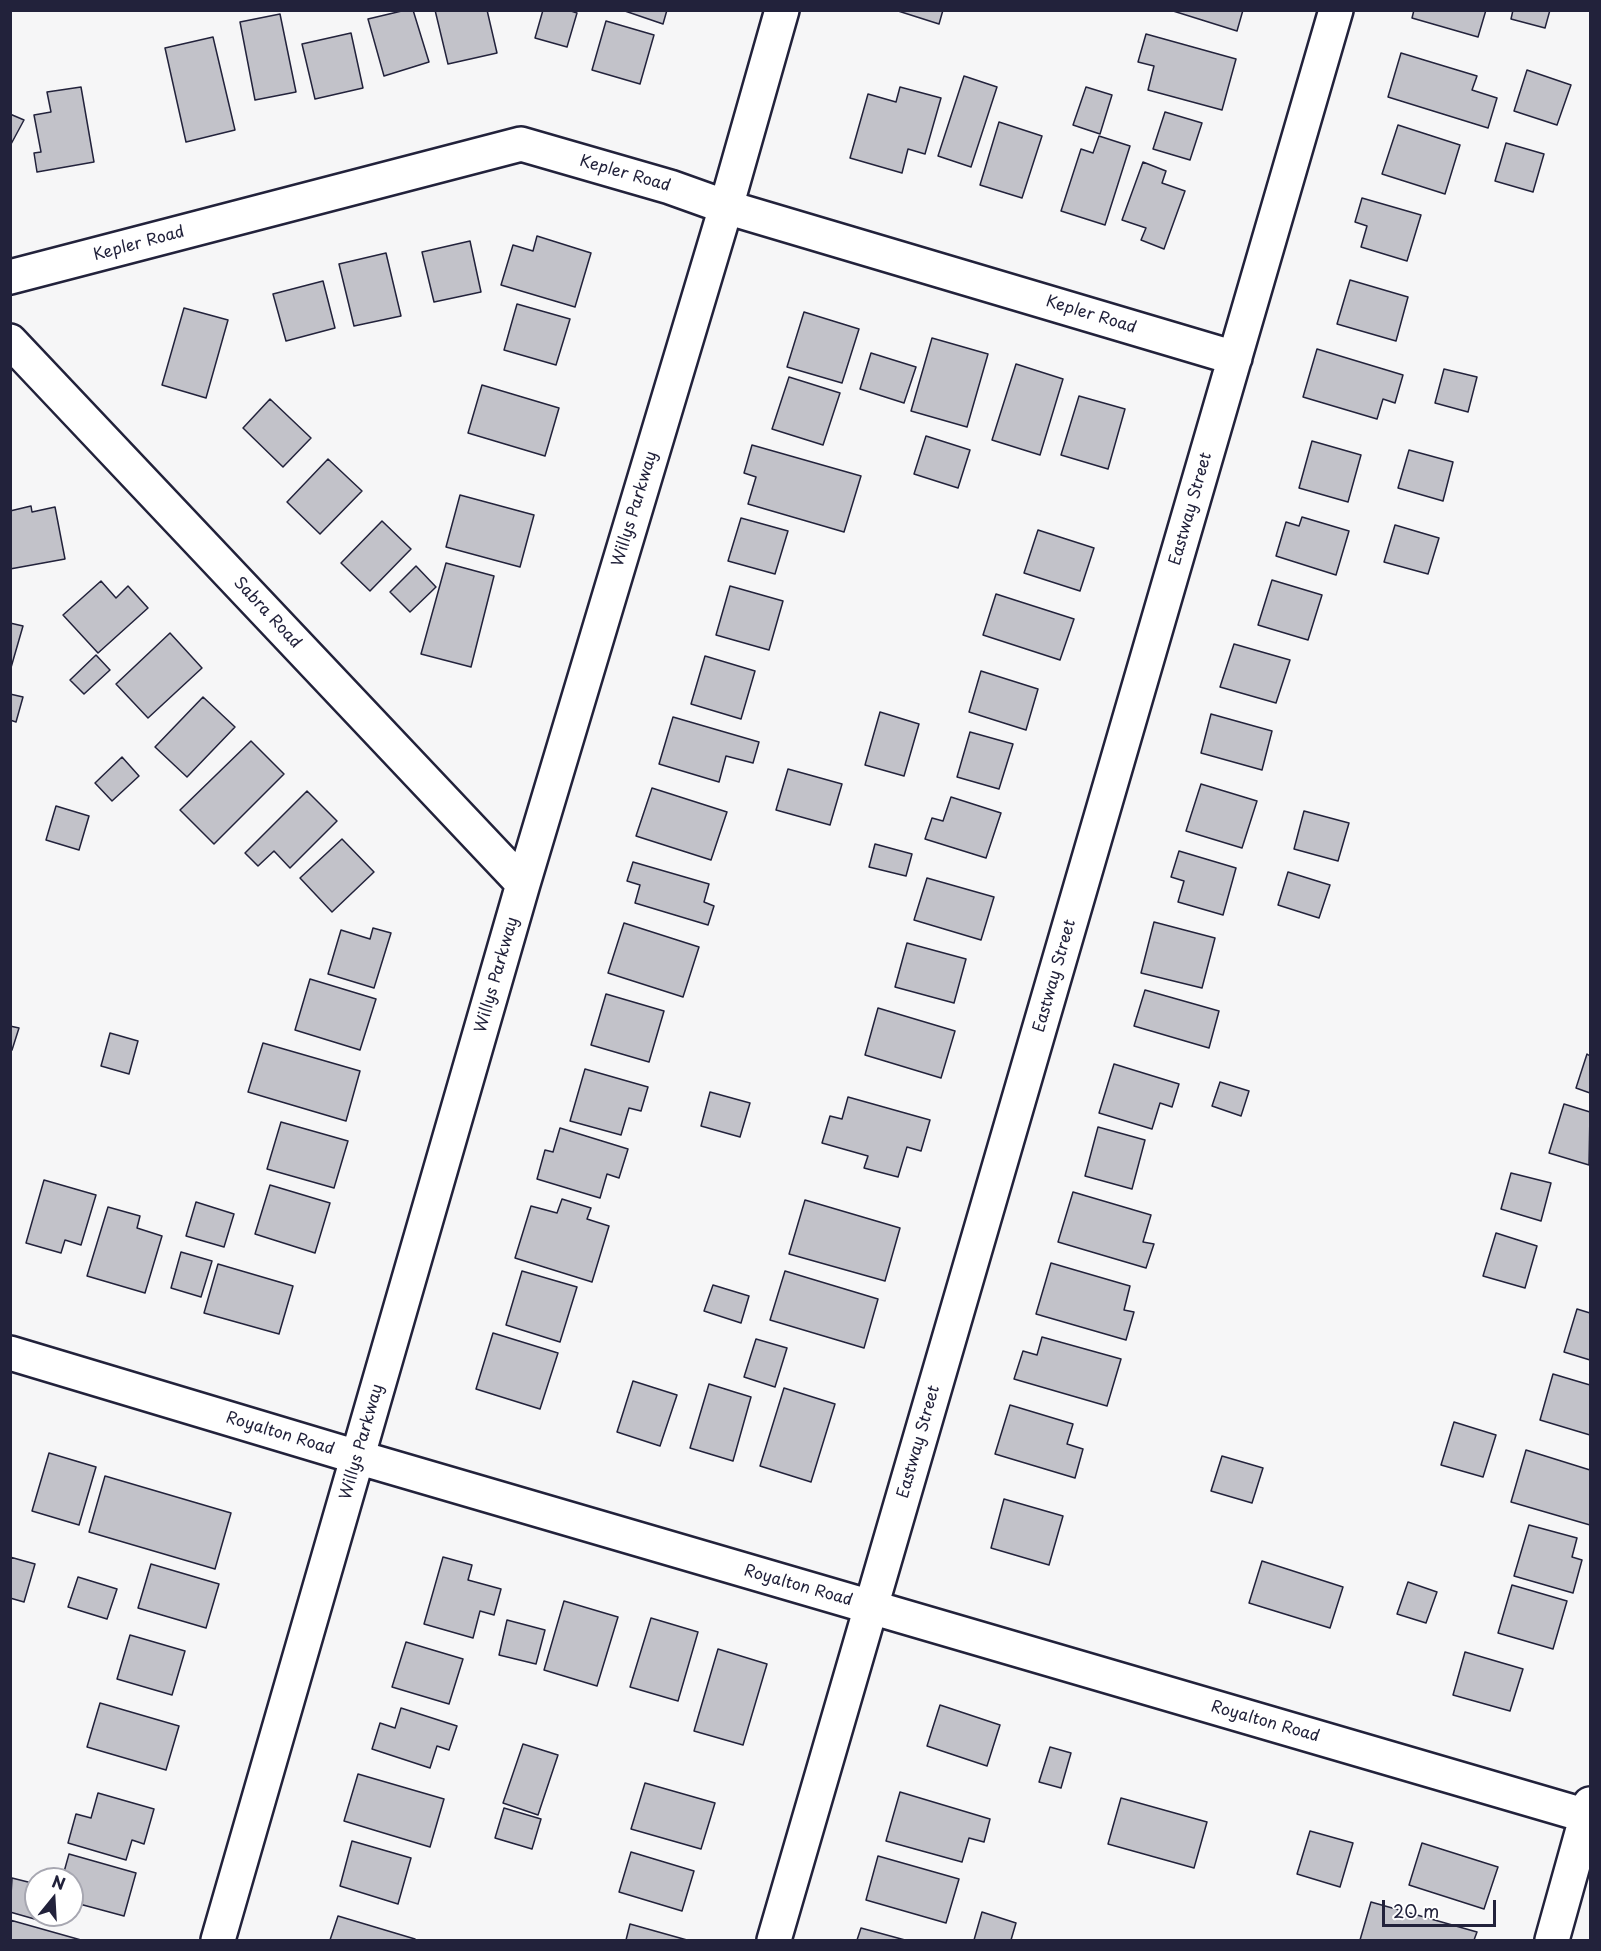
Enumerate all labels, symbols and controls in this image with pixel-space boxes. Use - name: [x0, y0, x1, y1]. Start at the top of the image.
- street label: Kepler Road: [577, 152, 673, 196]
- street label: Kepler Road: [91, 223, 187, 265]
- street label: Kepler Road: [1043, 292, 1139, 338]
- street label: Willys Parkway: [608, 449, 662, 569]
- street label: Eastway Street: [1166, 450, 1216, 568]
- street label: Sabra Road: [229, 573, 305, 653]
- street label: Willys Parkway: [471, 915, 523, 1035]
- street label: Eastway Street: [1030, 917, 1080, 1035]
- street label: Willys Parkway: [336, 1382, 388, 1502]
- street label: Eastway Street: [894, 1383, 944, 1501]
- street label: Royalton Road: [224, 1408, 336, 1460]
- street label: Royalton Road: [741, 1561, 855, 1611]
- street label: Royalton Road: [1208, 1697, 1322, 1747]
- north arrow: [24, 1867, 84, 1927]
- text: N: [49, 1868, 69, 1895]
- scale bar: [1385, 1888, 1499, 1926]
- text: 20 m: [1393, 1897, 1439, 1924]

